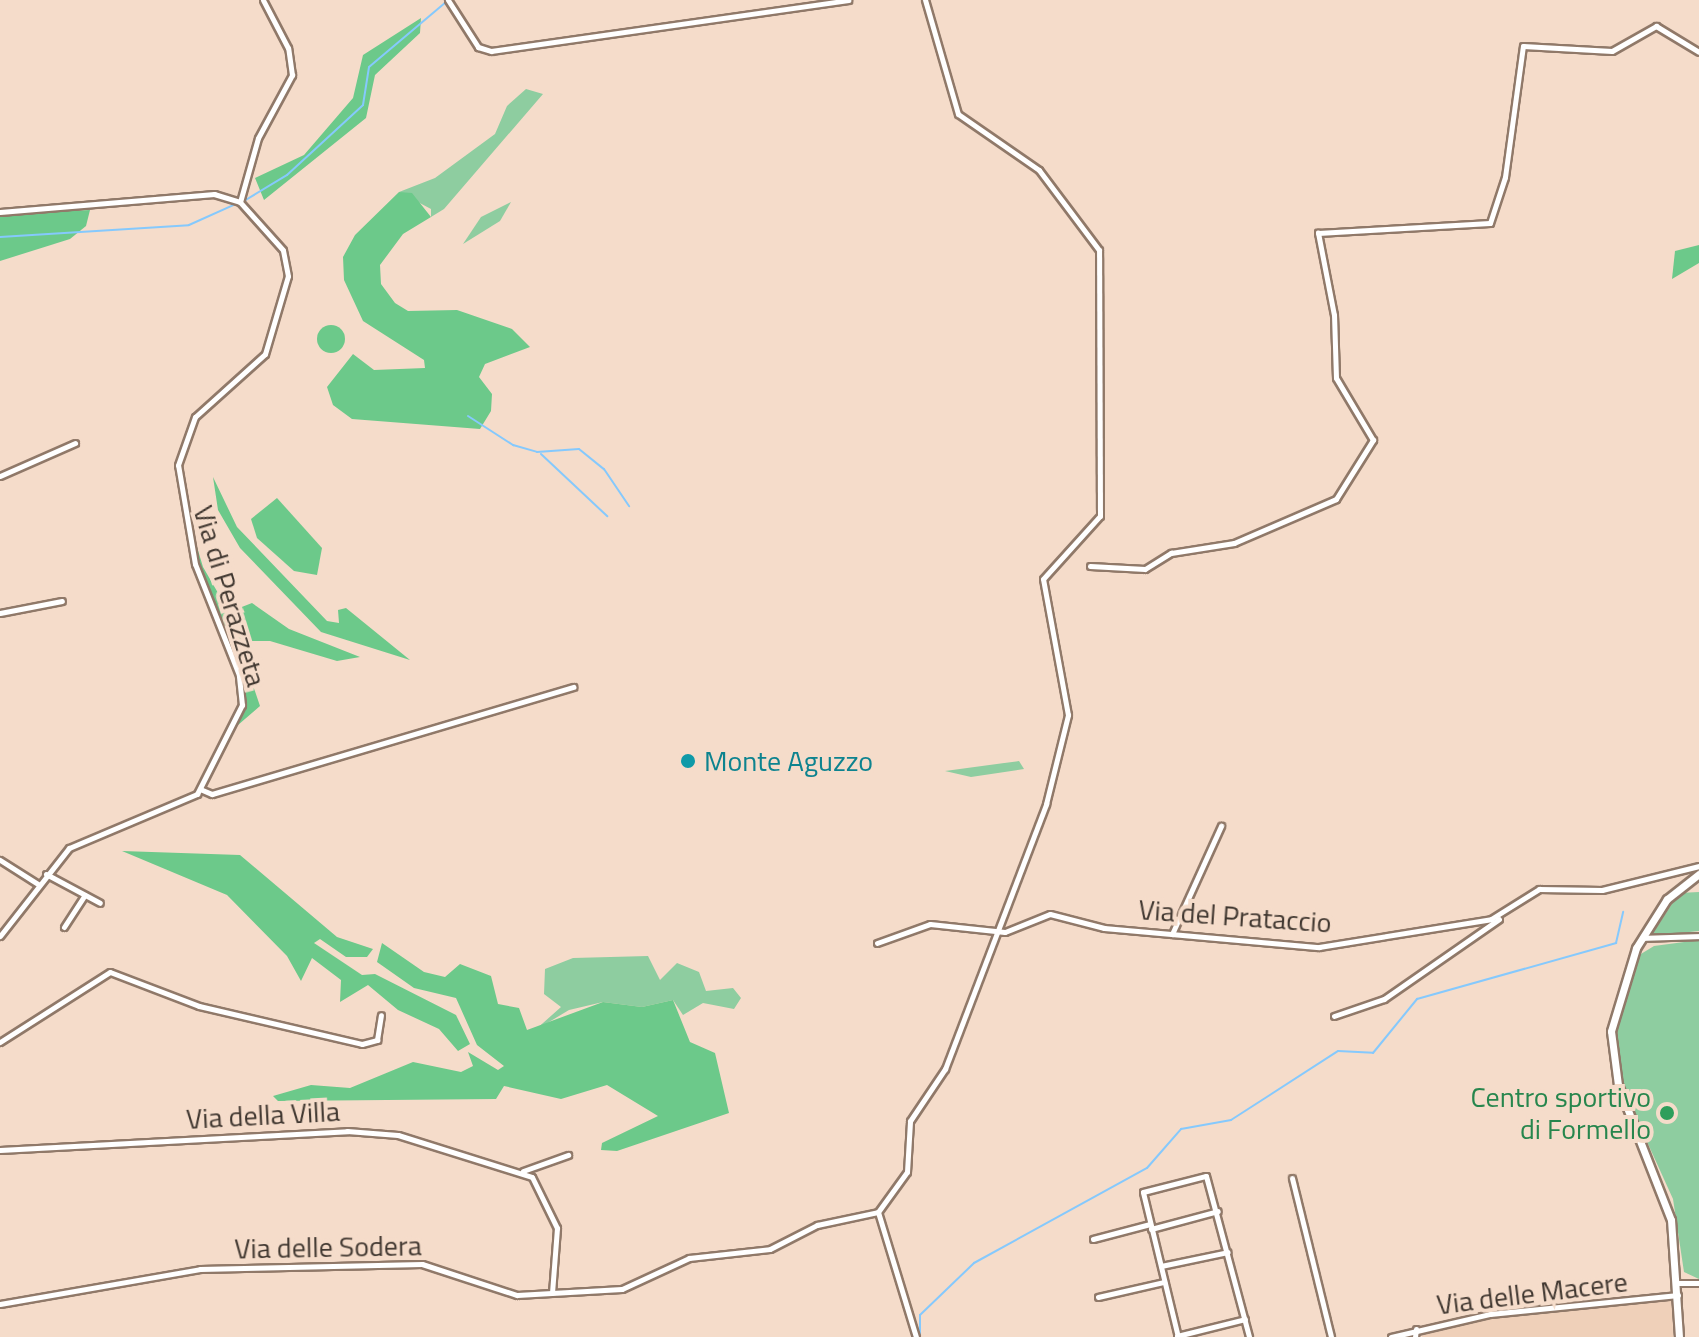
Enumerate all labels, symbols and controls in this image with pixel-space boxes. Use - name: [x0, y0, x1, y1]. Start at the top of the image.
- street label: Via di Perazzeta: [187, 501, 273, 691]
- place label: Monte Aguzzo: [704, 744, 873, 778]
- marker: Monte Aguzzo: [679, 752, 697, 770]
- street label: Via del Prataccio: [1137, 892, 1333, 940]
- place label: Centro sportivo di Formello: [1471, 1080, 1651, 1146]
- street label: Via della Villa: [185, 1094, 341, 1136]
- marker: Centro sportivo di Formello: [1658, 1104, 1676, 1122]
- street label: Via delle Sodera: [234, 1229, 422, 1265]
- street label: Via delle Macere: [1435, 1265, 1629, 1321]

